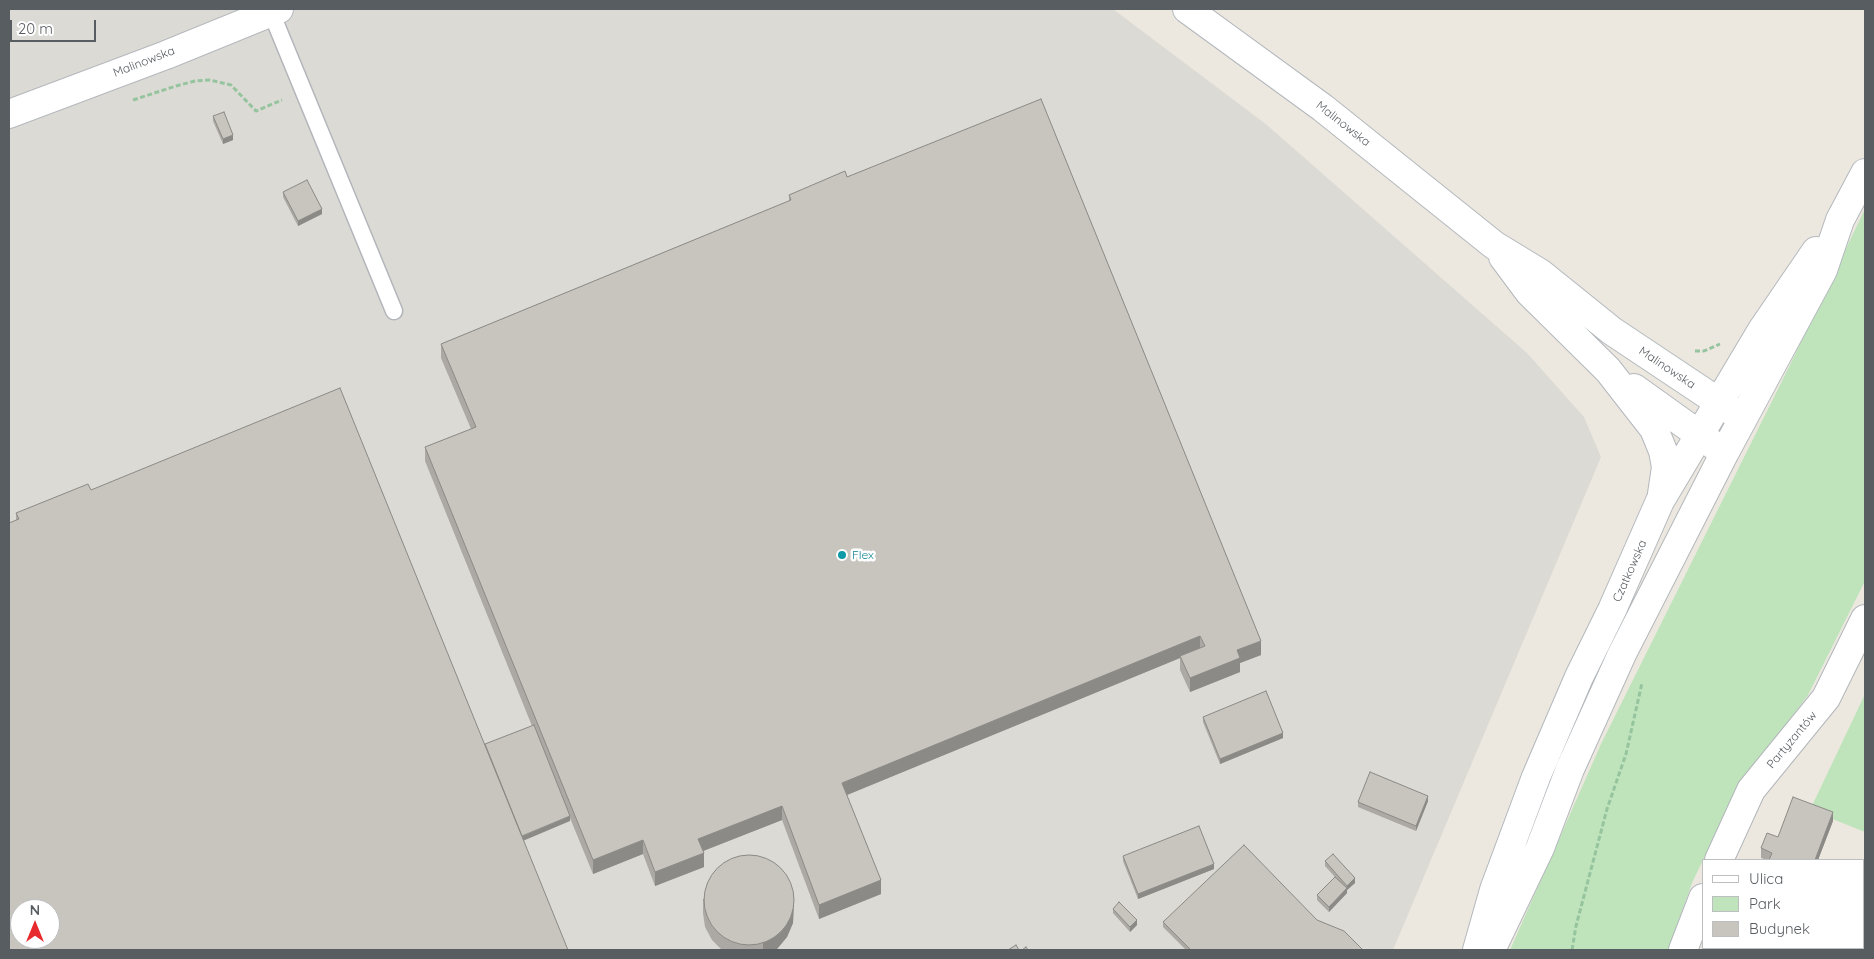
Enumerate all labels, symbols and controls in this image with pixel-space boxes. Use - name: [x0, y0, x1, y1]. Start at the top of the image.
- scale bar: [12, 10, 99, 42]
- text: 20 m: [18, 19, 53, 38]
- street label: Malinowska: [111, 44, 177, 80]
- street label: Malinowska: [1313, 98, 1373, 150]
- street label: Malinowska: [1636, 344, 1698, 392]
- street label: Czatkowska: [1610, 538, 1650, 604]
- place label: Flex: [852, 548, 874, 562]
- marker: Flex: [836, 549, 848, 561]
- street label: Partyzantów: [1764, 708, 1820, 772]
- legend: [1702, 859, 1864, 949]
- text: Ulica: [1749, 869, 1783, 888]
- text: Park: [1749, 894, 1781, 913]
- north arrow: [10, 899, 60, 949]
- text: N: [30, 901, 40, 919]
- text: Budynek: [1749, 919, 1810, 938]

